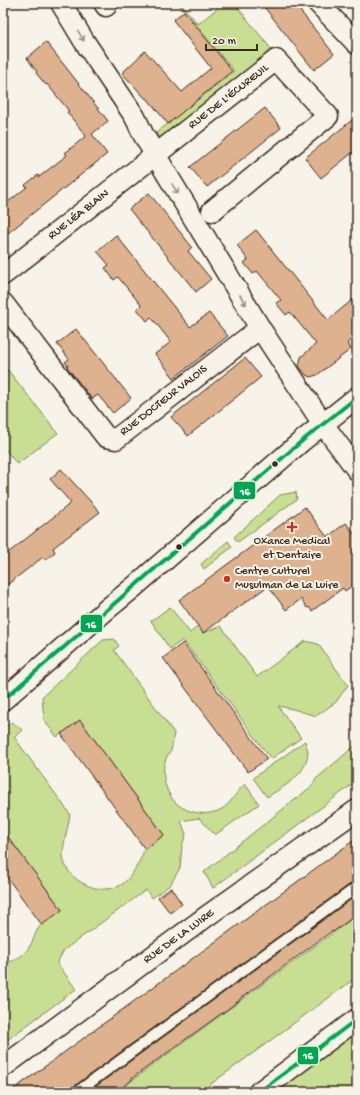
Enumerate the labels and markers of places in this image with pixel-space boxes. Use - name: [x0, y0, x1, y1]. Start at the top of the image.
- unlabelled marker: [270, 459, 280, 469]
- marker: Oxance Medical et Dentaire: [286, 521, 298, 533]
- place label: Oxance Medical et Dentaire: [254, 535, 331, 563]
- unlabelled marker: [174, 542, 184, 552]
- place label: Centre Culturel Musulman de La Luire: [235, 565, 339, 593]
- marker: Centre Culturel Musulman de La Luire: [222, 574, 232, 584]

